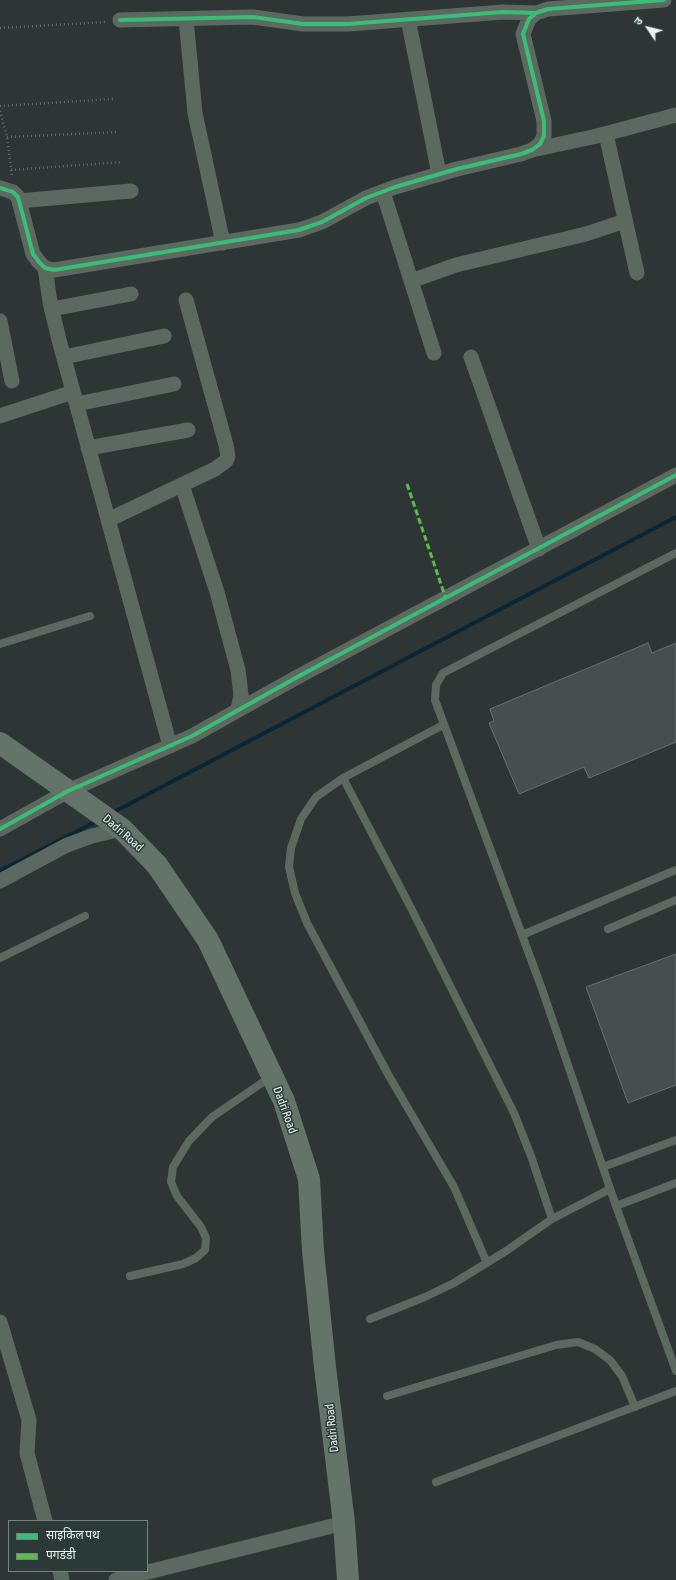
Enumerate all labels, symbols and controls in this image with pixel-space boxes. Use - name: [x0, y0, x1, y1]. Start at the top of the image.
- north arrow: [628, 8, 668, 48]
- text: उ: [631, 15, 645, 27]
- street label: Dadri Road: [100, 812, 146, 854]
- street label: Dadri Road: [270, 1085, 300, 1135]
- street label: Dadri Road: [322, 1403, 342, 1453]
- legend: [8, 1520, 148, 1572]
- text: साइकिल पथ: [46, 1528, 100, 1542]
- text: पगडंडी: [46, 1548, 76, 1562]

